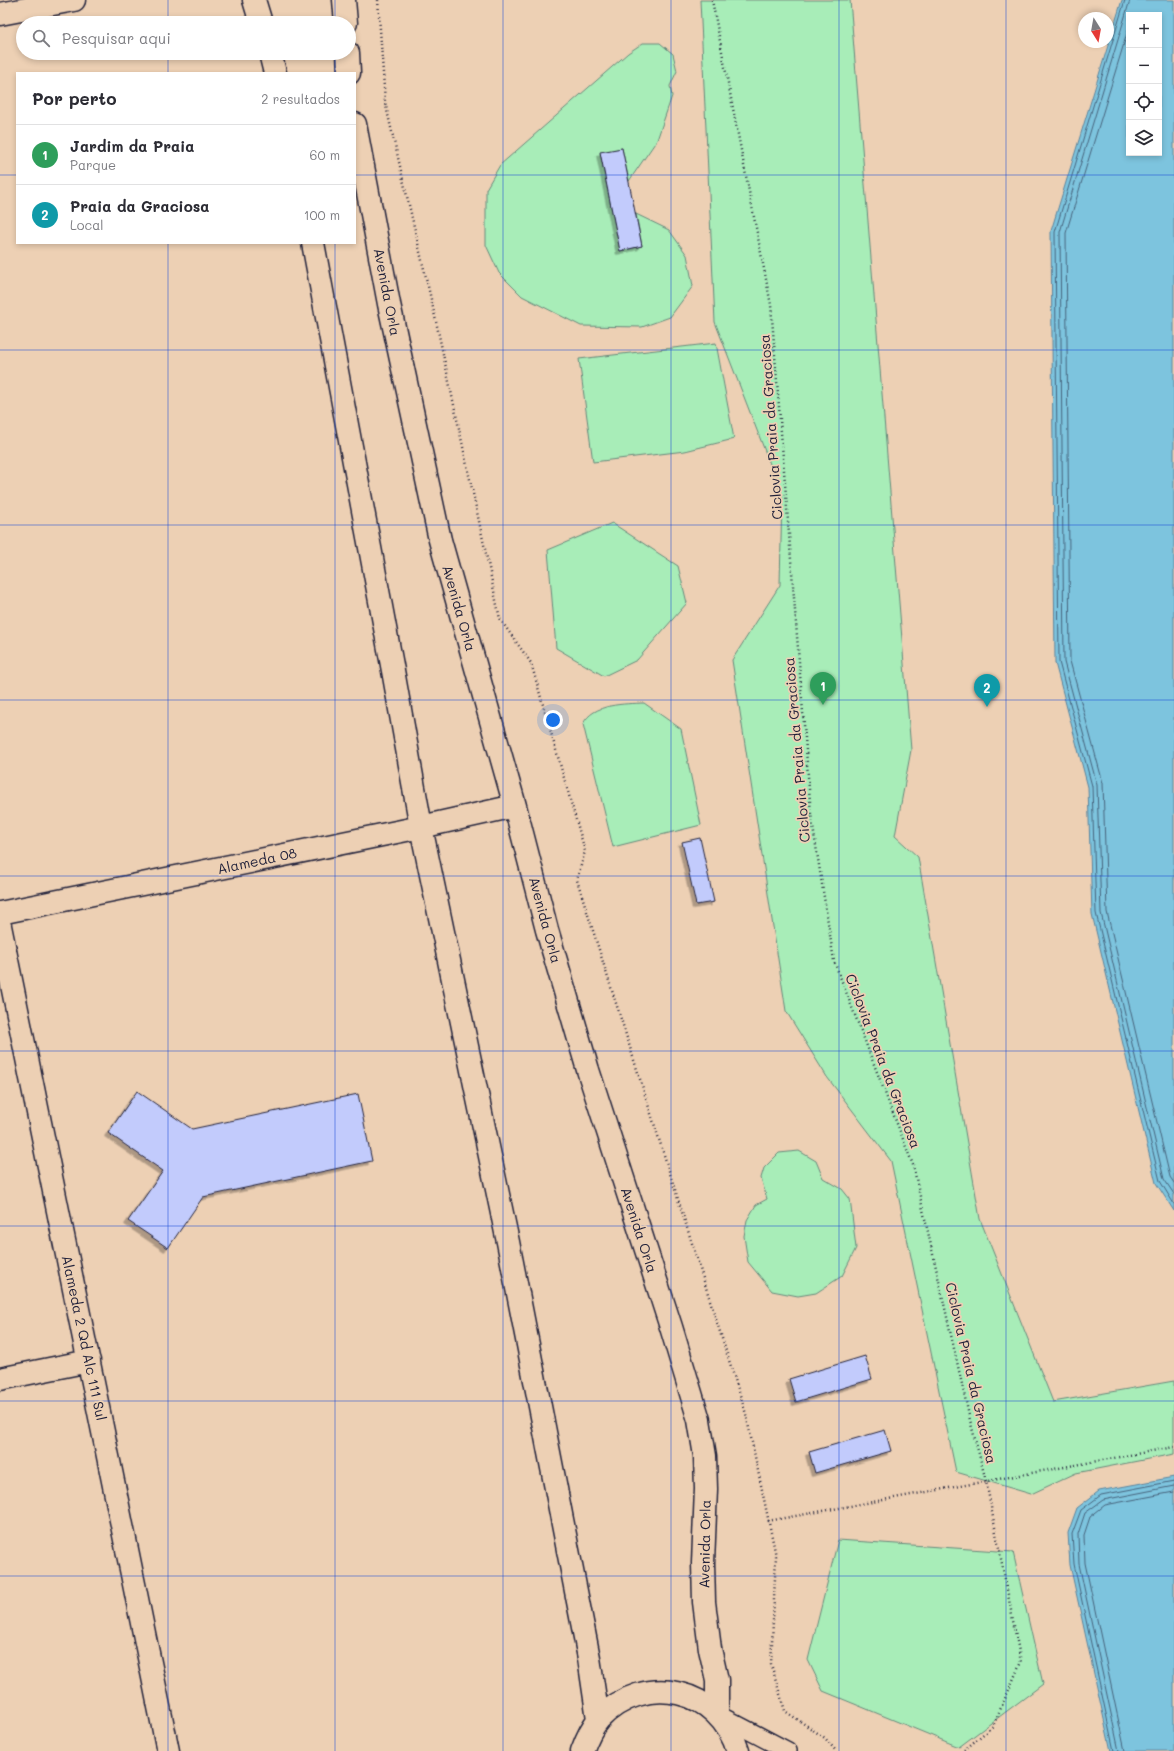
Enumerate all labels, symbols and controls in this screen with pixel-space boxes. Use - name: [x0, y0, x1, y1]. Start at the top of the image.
- north arrow: [1078, 12, 1114, 48]
- map controls: [1126, 12, 1162, 156]
- button: +: [1126, 12, 1162, 48]
- search box: [16, 16, 356, 60]
- icon: search: [30, 27, 52, 49]
- text: Pesquisar aqui: [62, 28, 171, 48]
- button: −: [1126, 48, 1162, 84]
- button: locate: [1126, 84, 1162, 120]
- text: Por perto: [32, 87, 116, 109]
- text: 2 resultados: [261, 90, 340, 107]
- button: layers: [1126, 120, 1162, 156]
- text: Jardim da Praia: [70, 136, 194, 156]
- text: 1: [42, 146, 48, 163]
- text: 60 m: [310, 146, 340, 163]
- text: Parque: [70, 156, 116, 173]
- text: Praia da Graciosa: [70, 196, 210, 216]
- text: 2: [41, 206, 49, 223]
- text: 100 m: [304, 206, 340, 223]
- text: Local: [70, 216, 104, 233]
- street label: Avenida Orla: [370, 246, 405, 337]
- street label: Ciclovia Praia da Graciosa: [755, 334, 786, 520]
- street label: Avenida Orla: [438, 563, 481, 653]
- street label: Ciclovia Praia da Graciosa: [779, 657, 814, 843]
- pin: 1: [810, 672, 836, 705]
- pin: 2: [974, 674, 1000, 707]
- your location: [543, 710, 563, 730]
- street label: Alameda 08: [215, 843, 298, 878]
- street label: Avenida Orla: [525, 875, 566, 965]
- street label: Ciclovia Praia da Graciosa: [841, 971, 926, 1151]
- street label: Avenida Orla: [617, 1185, 662, 1275]
- street label: Alameda 2 Qd Alc 111 Sul: [58, 1253, 111, 1422]
- street label: Ciclovia Praia da Graciosa: [941, 1280, 1002, 1465]
- street label: Avenida Orla: [694, 1499, 715, 1589]

